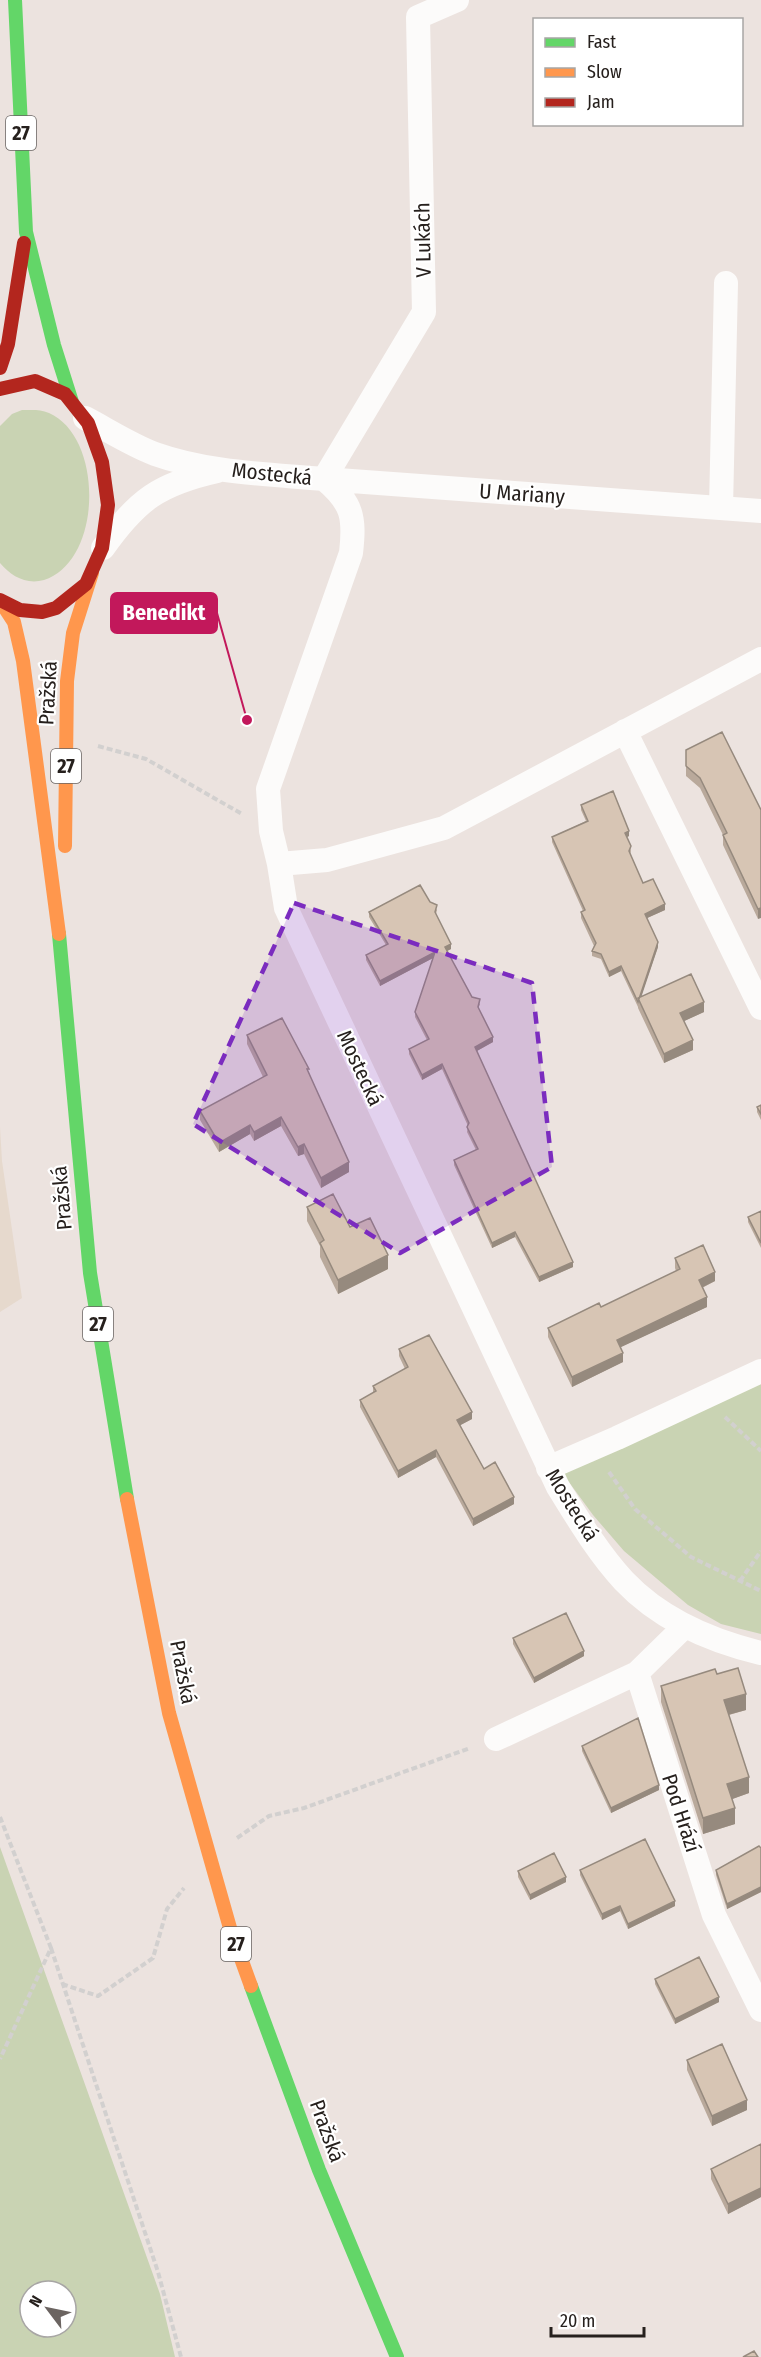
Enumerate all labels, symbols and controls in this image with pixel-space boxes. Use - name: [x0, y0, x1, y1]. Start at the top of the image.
- legend: [533, 18, 743, 126]
- text: Fast: [587, 31, 616, 53]
- text: Slow: [587, 61, 622, 83]
- text: Jam: [587, 91, 615, 113]
- road number: 27: [6, 116, 36, 150]
- street label: V Lukách: [409, 202, 437, 278]
- street label: Mostecká: [231, 457, 313, 491]
- street label: U Mariany: [478, 478, 566, 510]
- callout: Benedikt: [111, 593, 217, 633]
- text: Benedikt: [123, 599, 206, 626]
- street label: Pražská: [33, 660, 63, 726]
- road number: 27: [51, 749, 81, 783]
- street label: Mostecká: [331, 1026, 389, 1110]
- street label: Pražská: [46, 1165, 78, 1231]
- road number: 27: [83, 1307, 113, 1341]
- street label: Mostecká: [540, 1464, 604, 1546]
- street label: Pražská: [164, 1638, 202, 1706]
- street label: Pod Hrází: [656, 1771, 706, 1855]
- road number: 27: [221, 1927, 251, 1961]
- street label: Pražská: [304, 2096, 350, 2166]
- north arrow: [18, 2279, 78, 2339]
- text: N: [25, 2292, 46, 2310]
- scale bar: [551, 2300, 644, 2338]
- text: 20 m: [560, 2310, 595, 2332]

